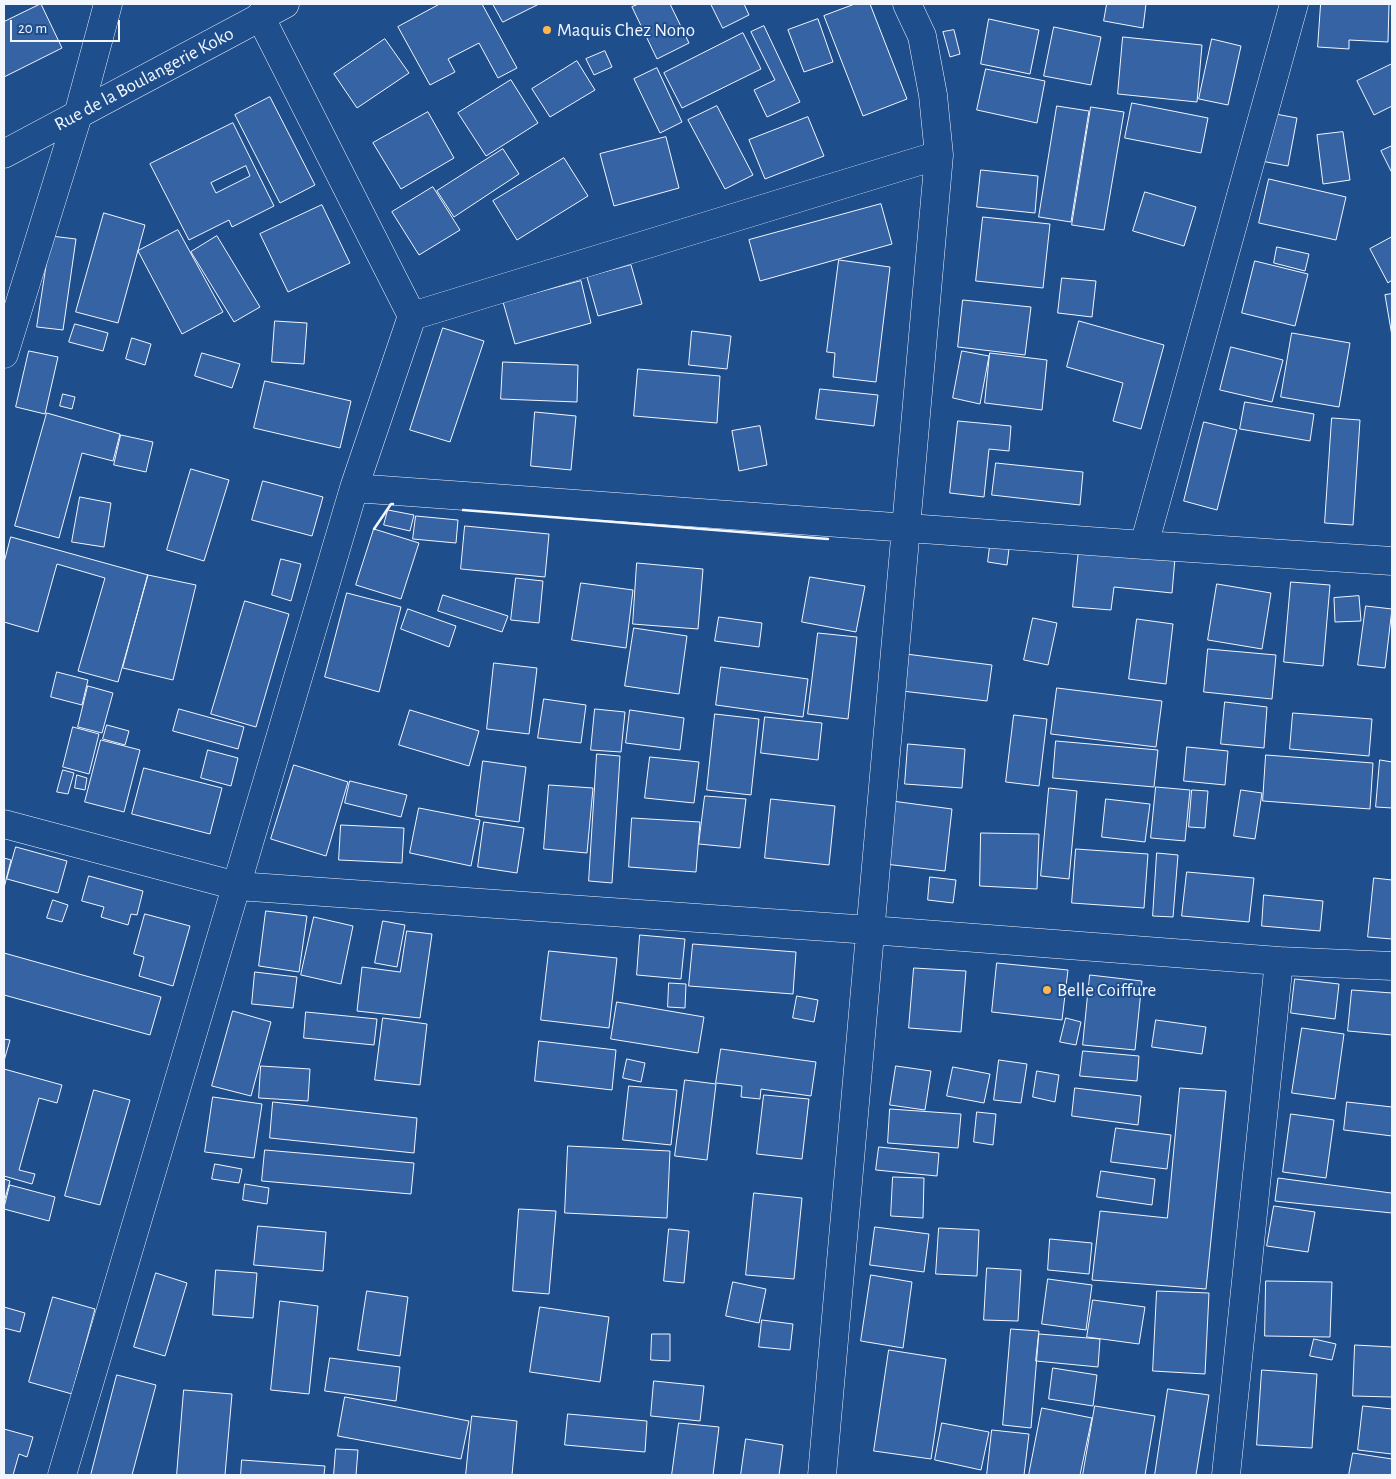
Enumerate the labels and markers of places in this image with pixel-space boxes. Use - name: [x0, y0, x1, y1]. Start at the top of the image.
- place label: Maquis Chez Nono: [557, 19, 695, 41]
- marker: Maquis Chez Nono: [541, 24, 553, 36]
- place label: Belle Coiffure: [1057, 979, 1156, 1001]
- marker: Belle Coiffure: [1041, 984, 1053, 996]

